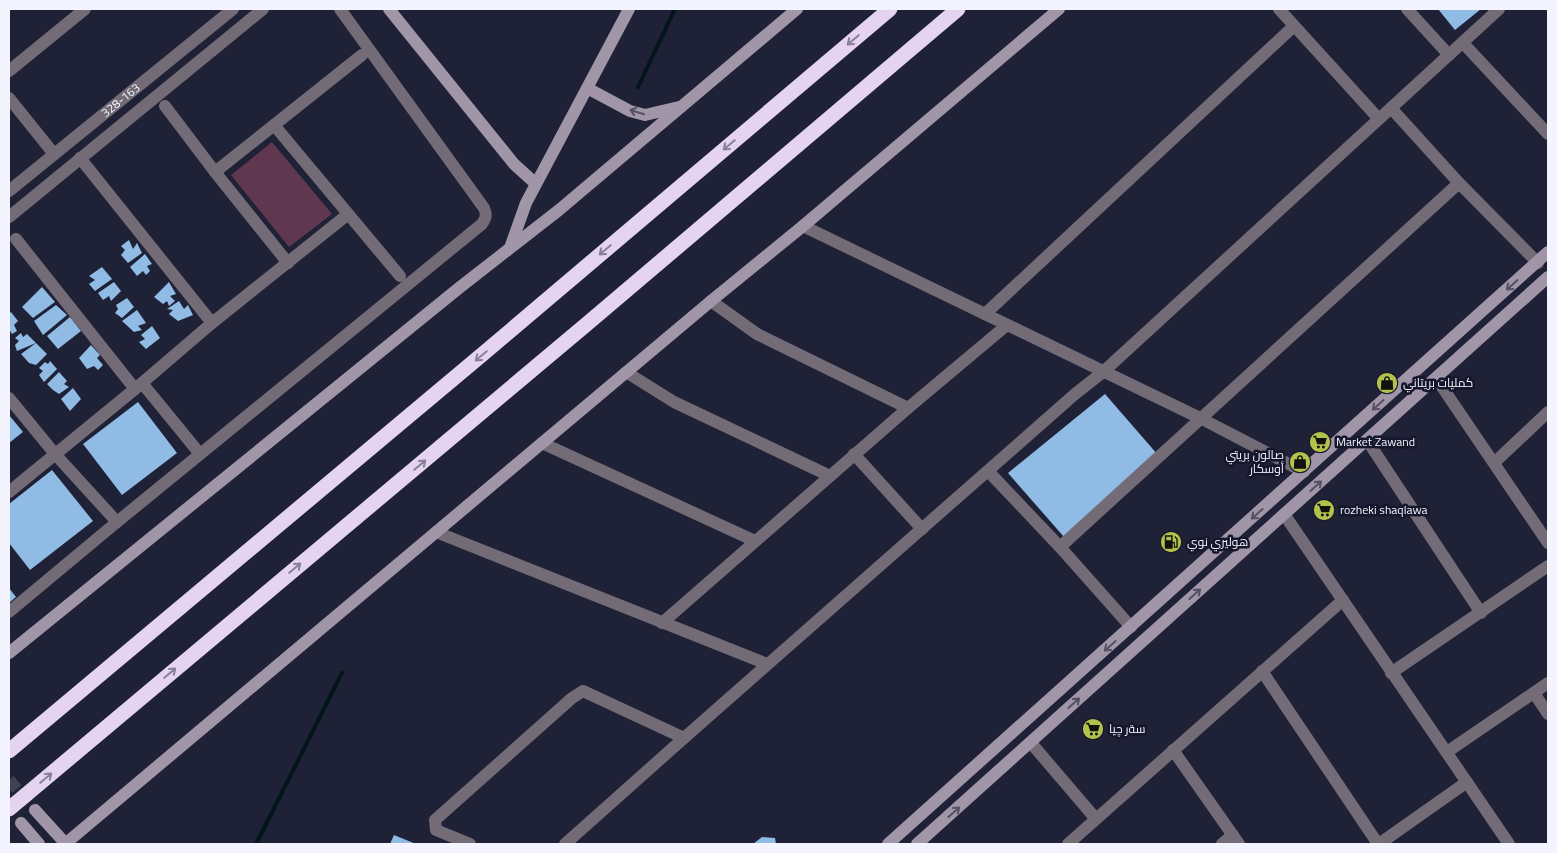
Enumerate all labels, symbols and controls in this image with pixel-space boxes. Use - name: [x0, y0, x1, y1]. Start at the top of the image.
- one-way arrow: [847, 35, 860, 46]
- street label: 328-163: [97, 78, 144, 122]
- one-way arrow: [630, 107, 646, 117]
- one-way arrow: [723, 140, 736, 151]
- one-way arrow: [599, 245, 612, 256]
- one-way arrow: [1506, 279, 1519, 291]
- one-way arrow: [475, 350, 488, 361]
- shop icon: كمليات بريتاني: [1375, 371, 1399, 395]
- place label: كمليات بريتاني: [1403, 373, 1473, 393]
- one-way arrow: [1372, 400, 1385, 411]
- supermarket icon: Market Zawand: [1308, 430, 1332, 454]
- place label: Market Zawand: [1336, 432, 1415, 451]
- place label: صالون بريتي أوسكار: [1225, 445, 1284, 478]
- shop icon: صالون بريتي أوسكار: [1288, 450, 1312, 474]
- one-way arrow: [413, 459, 426, 470]
- one-way arrow: [1309, 480, 1322, 491]
- supermarket icon: rozheki shaqlawa: [1312, 498, 1336, 522]
- place label: rozheki shaqlawa: [1340, 500, 1428, 519]
- one-way arrow: [1251, 508, 1264, 520]
- fuel station icon: هوليري نوي: [1159, 530, 1183, 554]
- place label: هوليري نوي: [1187, 532, 1248, 552]
- one-way arrow: [288, 563, 301, 574]
- one-way arrow: [1188, 588, 1201, 600]
- one-way arrow: [1104, 640, 1117, 652]
- one-way arrow: [164, 667, 177, 679]
- one-way arrow: [1068, 697, 1081, 709]
- supermarket icon: سةر چيا: [1081, 717, 1105, 741]
- place label: سةر چيا: [1109, 719, 1145, 738]
- one-way arrow: [39, 772, 52, 783]
- one-way arrow: [947, 806, 960, 818]

